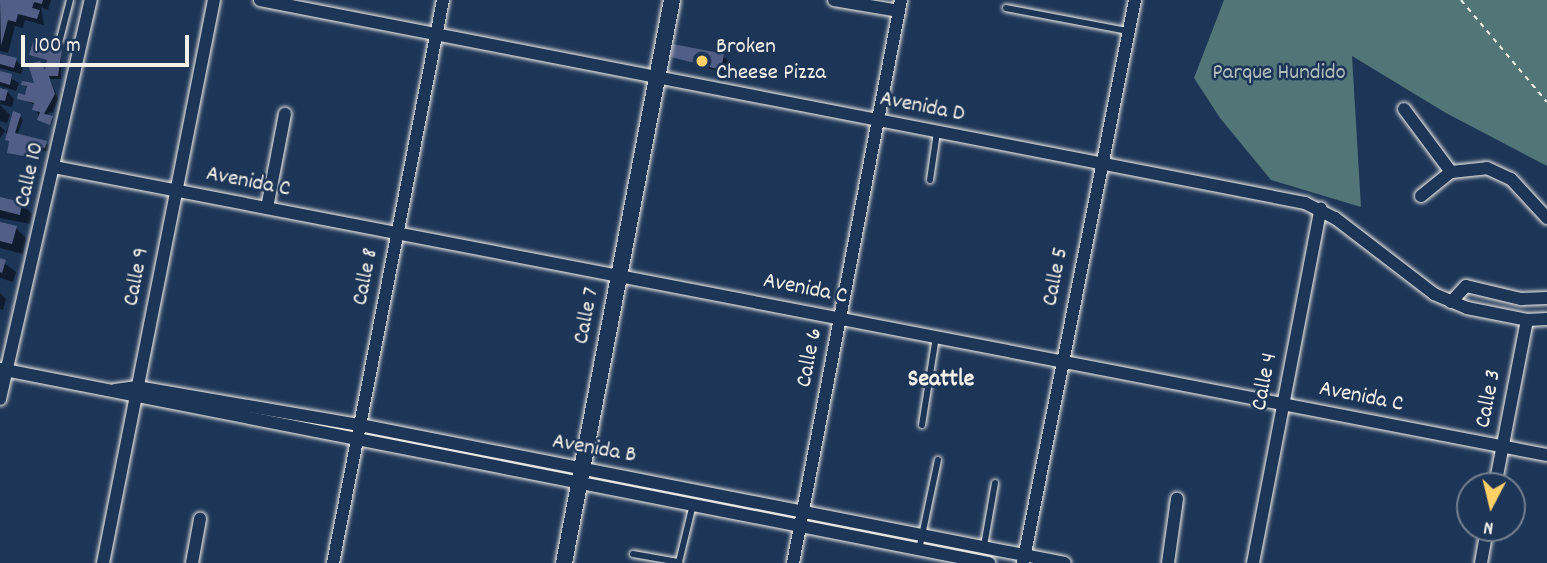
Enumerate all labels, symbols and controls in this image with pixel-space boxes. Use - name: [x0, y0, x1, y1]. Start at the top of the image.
- scale bar: [24, 21, 192, 65]
- text: 100 m: [34, 32, 81, 62]
- place label: Broken Cheese Pizza: [716, 34, 826, 88]
- marker: Broken Cheese Pizza: [694, 53, 710, 69]
- park label: Parque Hundido: [1212, 60, 1346, 88]
- street label: Avenida D: [877, 86, 967, 130]
- street label: Calle 10: [10, 140, 52, 210]
- street label: Avenida C: [203, 161, 293, 205]
- street label: Calle 9: [119, 245, 157, 309]
- street label: Calle 5: [1038, 245, 1076, 309]
- street label: Calle 8: [348, 246, 386, 308]
- street label: Avenida C: [760, 268, 850, 312]
- street label: Calle 7: [569, 285, 607, 347]
- street label: Calle 6: [792, 326, 830, 390]
- street label: Calle 4: [1247, 351, 1285, 413]
- district label: Seattle: [908, 367, 974, 395]
- street label: Calle 3: [1471, 368, 1509, 430]
- street label: Avenida C: [1316, 376, 1406, 420]
- street label: Avenida B: [550, 429, 638, 471]
- north arrow: [1456, 472, 1526, 542]
- text: N: [1482, 512, 1495, 540]

